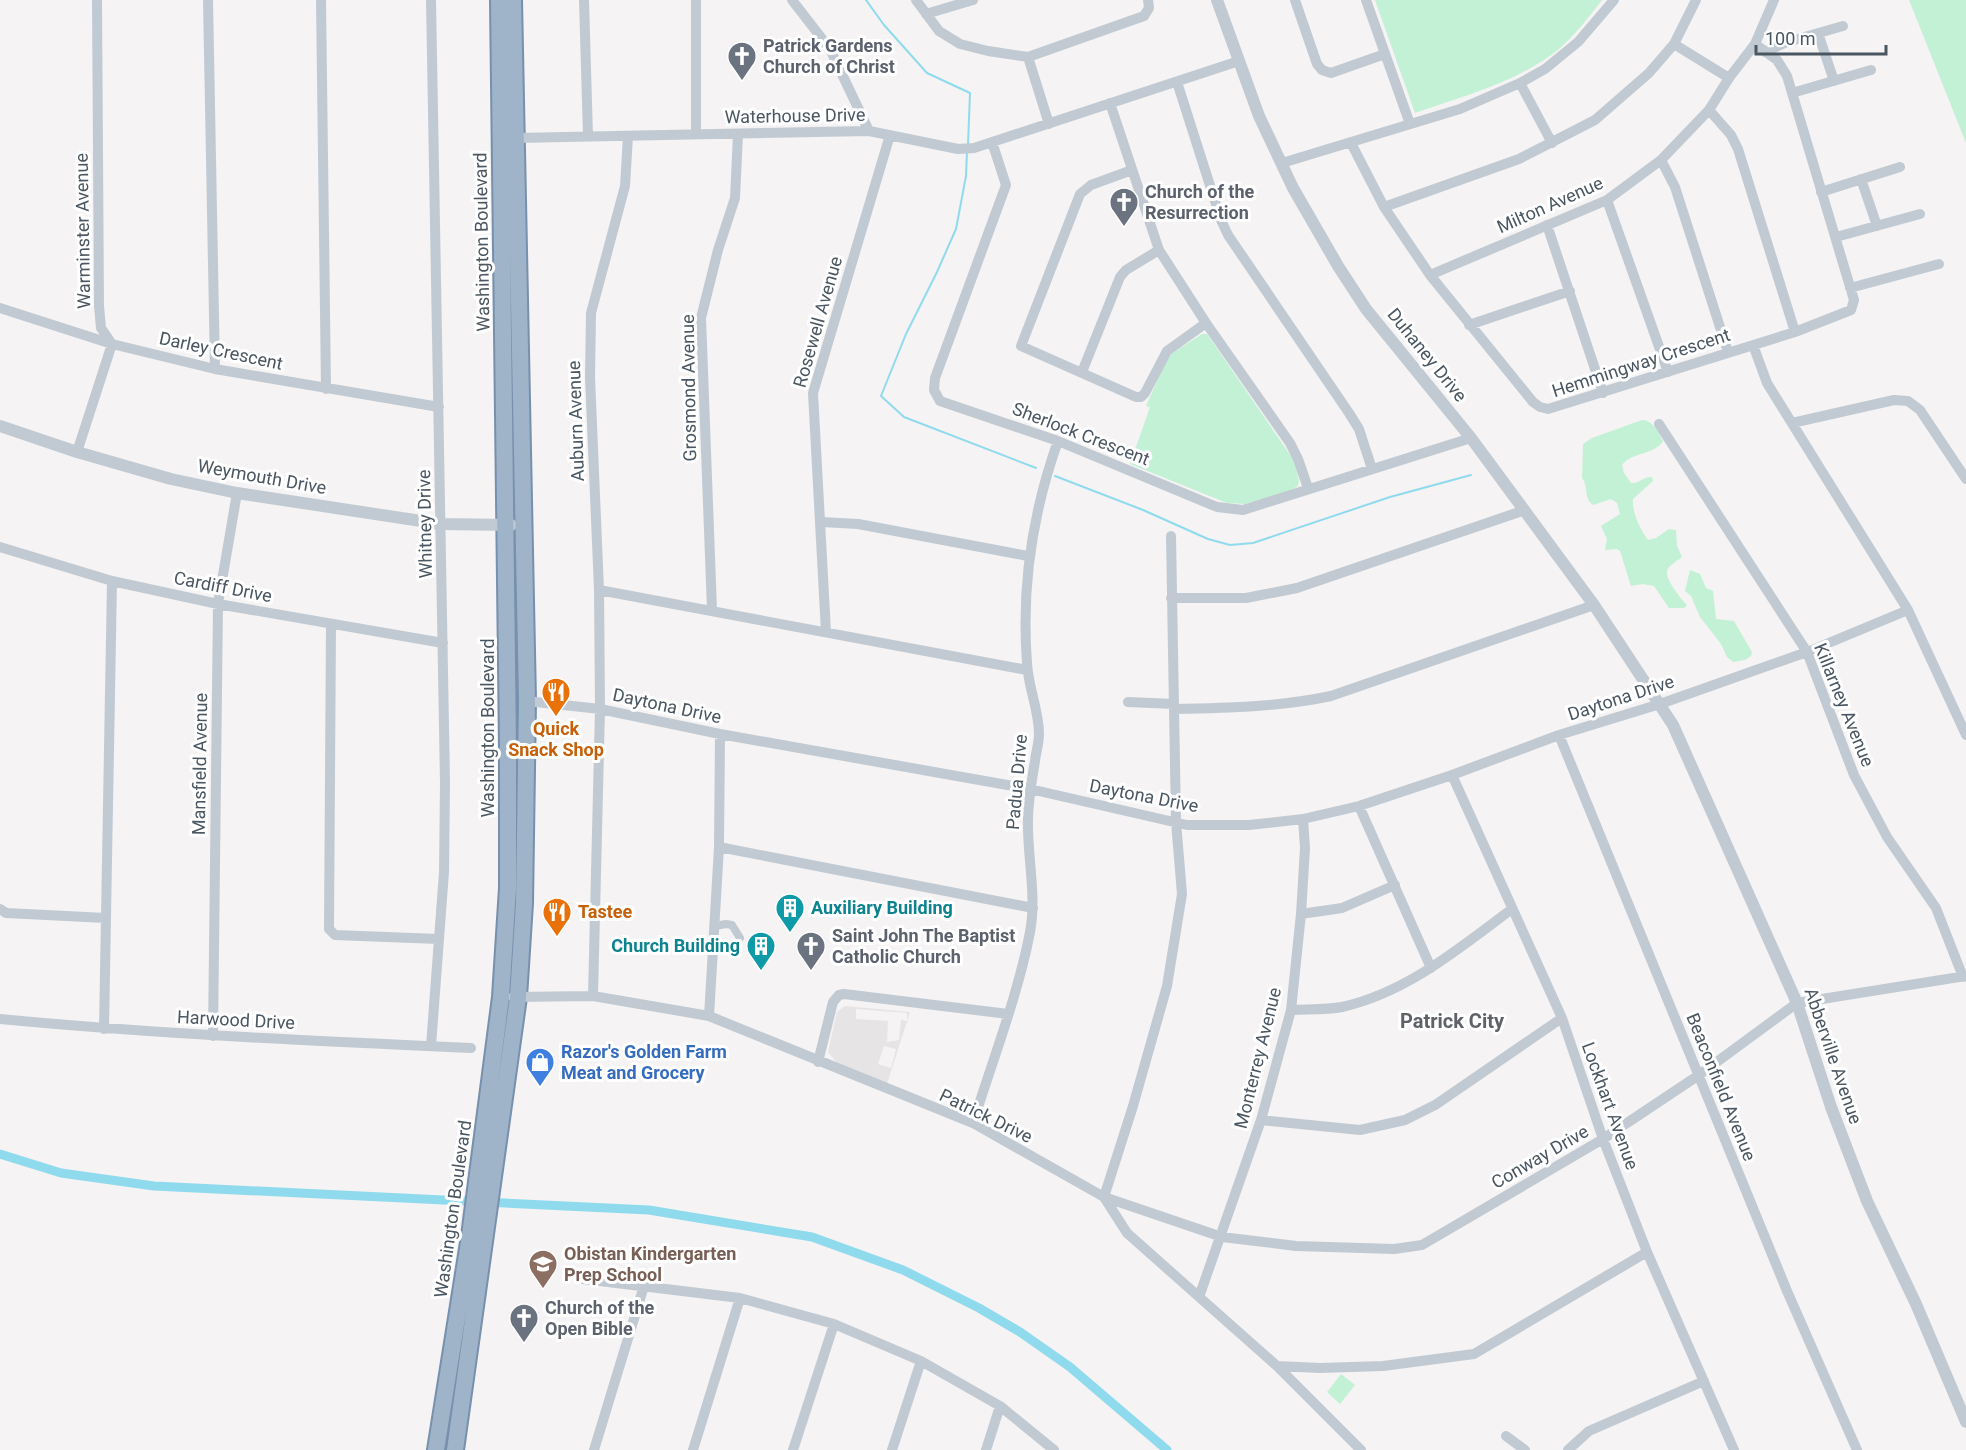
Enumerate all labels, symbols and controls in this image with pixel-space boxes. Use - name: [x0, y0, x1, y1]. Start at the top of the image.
- scale bar: [1756, 18, 1886, 56]
- text: 100 m: [1765, 28, 1816, 49]
- place label: Patrick Gardens Church of Christ: [763, 35, 895, 77]
- church icon: Patrick Gardens Church of Christ: [726, 40, 758, 82]
- street label: Waterhouse Drive: [724, 104, 866, 127]
- street label: Washington Boulevard: [469, 152, 494, 332]
- street label: Warminster Avenue: [71, 153, 94, 309]
- street label: Milton Avenue: [1494, 172, 1606, 237]
- place label: Church of the Resurrection: [1145, 181, 1255, 223]
- church icon: Church of the Resurrection: [1108, 186, 1140, 228]
- street label: Rosewell Avenue: [789, 254, 846, 390]
- street label: Duhaney Drive: [1383, 304, 1471, 406]
- street label: Grosmond Avenue: [677, 314, 700, 462]
- street label: Hemmingway Crescent: [1549, 324, 1733, 401]
- street label: Darley Crescent: [157, 327, 285, 374]
- street label: Auburn Avenue: [563, 360, 588, 482]
- street label: Sherlock Crescent: [1010, 398, 1153, 469]
- street label: Weymouth Drive: [196, 455, 328, 498]
- street label: Whitney Drive: [413, 469, 436, 579]
- street label: Cardiff Drive: [172, 567, 274, 606]
- street label: Washington Boulevard: [477, 638, 498, 818]
- street label: Killarney Avenue: [1810, 640, 1879, 770]
- street label: Daytona Drive: [1565, 670, 1677, 725]
- restaurant icon: Quick Snack Shop: [540, 676, 572, 718]
- street label: Daytona Drive: [611, 684, 723, 727]
- street label: Mansfield Avenue: [188, 693, 211, 835]
- place label: Quick Snack Shop: [508, 718, 604, 760]
- street label: Padua Drive: [1002, 733, 1031, 831]
- street label: Daytona Drive: [1088, 775, 1200, 816]
- building icon: Auxiliary Building: [774, 892, 806, 934]
- restaurant icon: Tastee: [541, 896, 573, 938]
- place label: Auxiliary Building: [811, 897, 953, 918]
- place label: Tastee: [578, 901, 633, 922]
- place label: Saint John The Baptist Catholic Church: [832, 925, 1015, 967]
- building icon: Church Building: [745, 930, 777, 972]
- church icon: Saint John The Baptist Catholic Church: [795, 930, 827, 972]
- place label: Church Building: [611, 935, 740, 956]
- street label: Monterrey Avenue: [1230, 985, 1285, 1131]
- street label: Abberville Avenue: [1800, 985, 1867, 1127]
- street label: Harwood Drive: [177, 1006, 295, 1033]
- district label: Patrick City: [1400, 1009, 1505, 1033]
- street label: Beaconfield Avenue: [1682, 1010, 1761, 1164]
- street label: Lockhart Avenue: [1578, 1039, 1643, 1172]
- place label: Razor's Golden Farm Meat and Grocery: [561, 1041, 727, 1083]
- shop icon: Razor's Golden Farm Meat and Grocery: [524, 1046, 556, 1088]
- street label: Patrick Drive: [936, 1084, 1036, 1147]
- street label: Washington Boulevard: [430, 1119, 475, 1299]
- street label: Conway Drive: [1488, 1120, 1592, 1193]
- place label: Obistan Kindergarten Prep School: [564, 1243, 736, 1285]
- school or university icon: Obistan Kindergarten Prep School: [527, 1248, 559, 1290]
- place label: Church of the Open Bible: [545, 1297, 655, 1339]
- church icon: Church of the Open Bible: [508, 1302, 540, 1344]

